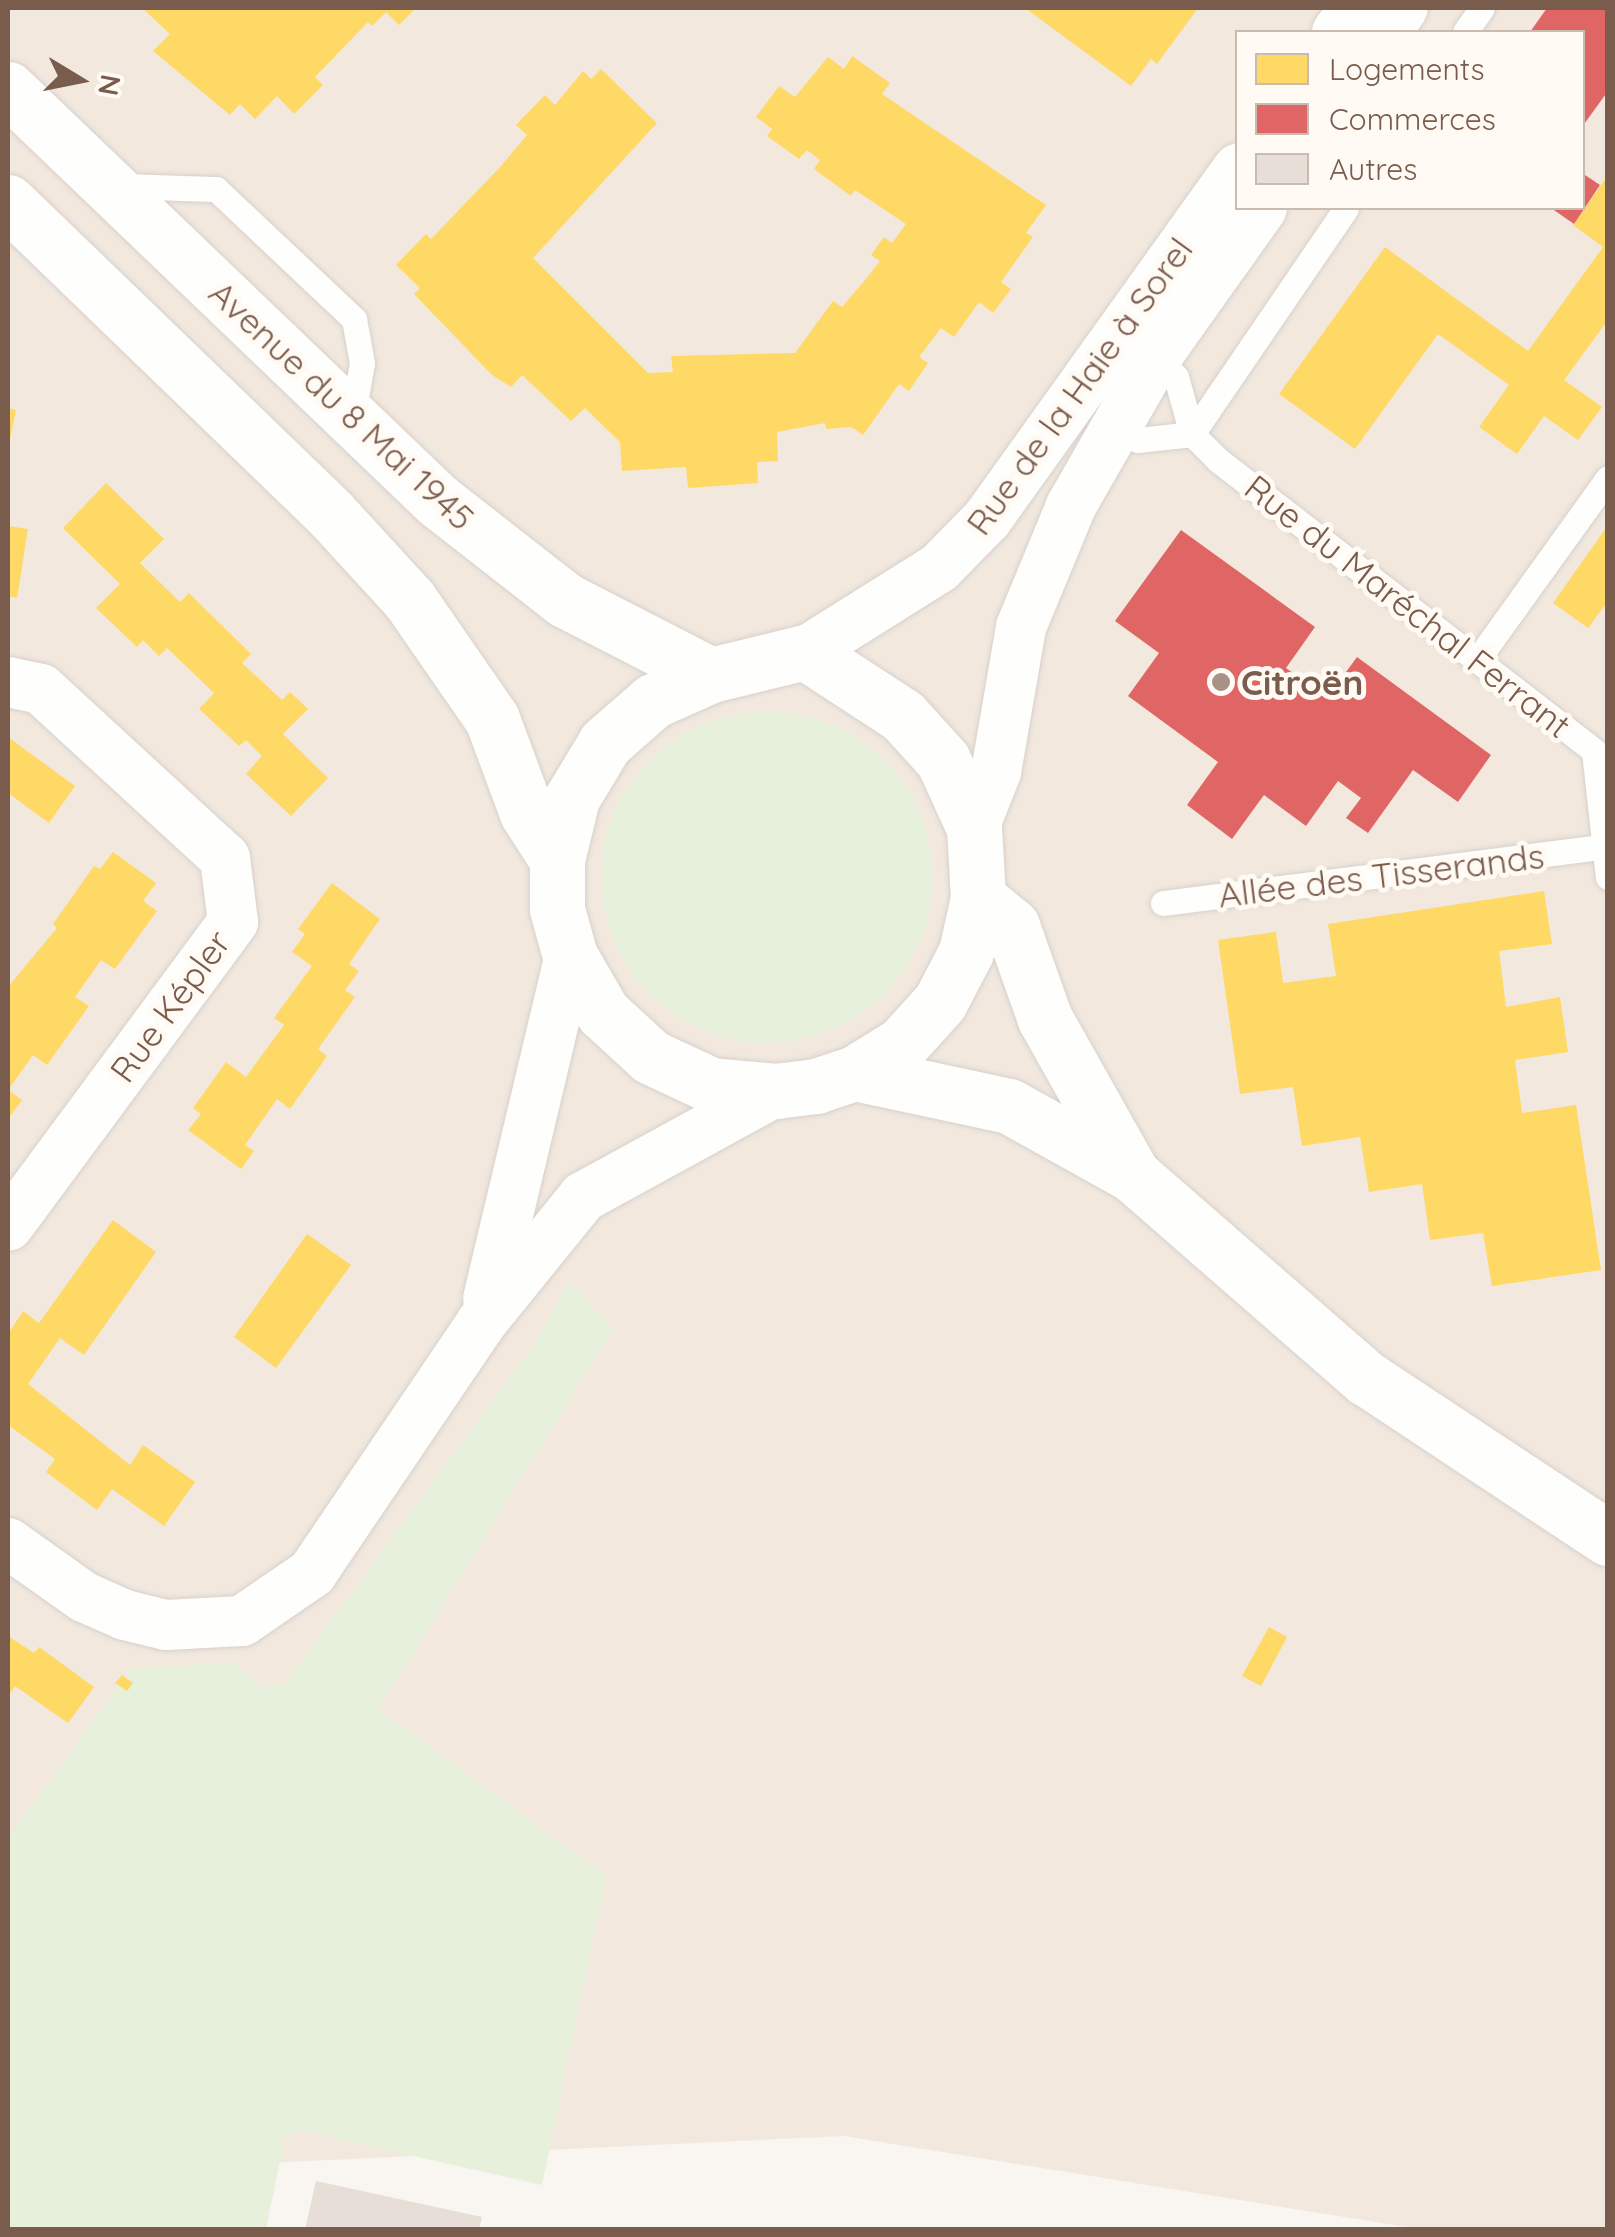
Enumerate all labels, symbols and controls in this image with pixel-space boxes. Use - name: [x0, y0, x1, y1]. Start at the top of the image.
- north arrow: [30, 30, 130, 130]
- legend: [1235, 30, 1585, 210]
- text: Logements: [1329, 50, 1485, 88]
- text: N: [91, 72, 129, 98]
- text: Commerces: [1329, 100, 1496, 138]
- text: Autres: [1329, 150, 1417, 188]
- street label: Rue de la Haie à Sorel: [957, 229, 1201, 543]
- street label: Avenue du 8 Mai 1945: [201, 272, 483, 538]
- street label: Rue du Maréchal Ferrant: [1237, 466, 1579, 746]
- place label: Citroën: [1241, 661, 1363, 703]
- marker: Citroën: [1210, 671, 1232, 693]
- street label: Allée des Tisserands: [1216, 834, 1546, 916]
- street label: Rue Képler: [101, 922, 239, 1090]

